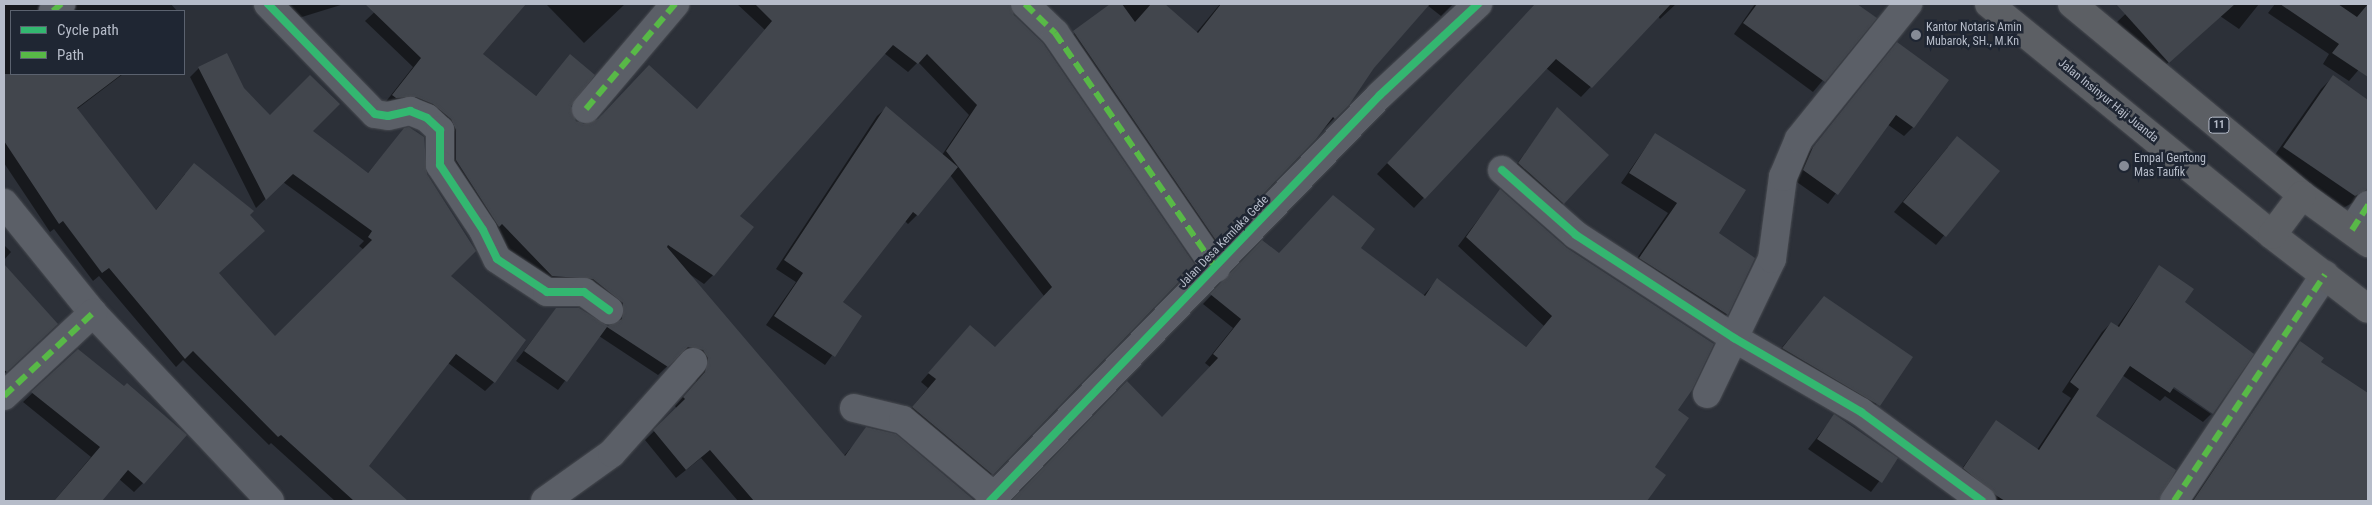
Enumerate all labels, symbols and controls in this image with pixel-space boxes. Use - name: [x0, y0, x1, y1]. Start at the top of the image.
- legend: [10, 10, 185, 75]
- text: Cycle path: [57, 21, 119, 39]
- place label: Kantor Notaris Amin Mubarok, SH., M.Kn: [1926, 21, 2022, 49]
- marker: Kantor Notaris Amin Mubarok, SH., M.Kn: [1910, 29, 1922, 41]
- text: Path: [57, 46, 84, 64]
- street label: Jalan Insinyur Haji Juanda: [2055, 56, 2161, 146]
- road number: 11: [2208, 116, 2230, 134]
- place label: Empal Gentong Mas Taufik: [2134, 152, 2206, 180]
- marker: Empal Gentong Mas Taufik: [2118, 160, 2130, 172]
- street label: Jalan Desa Kemlaka Gede: [1176, 193, 1272, 291]

